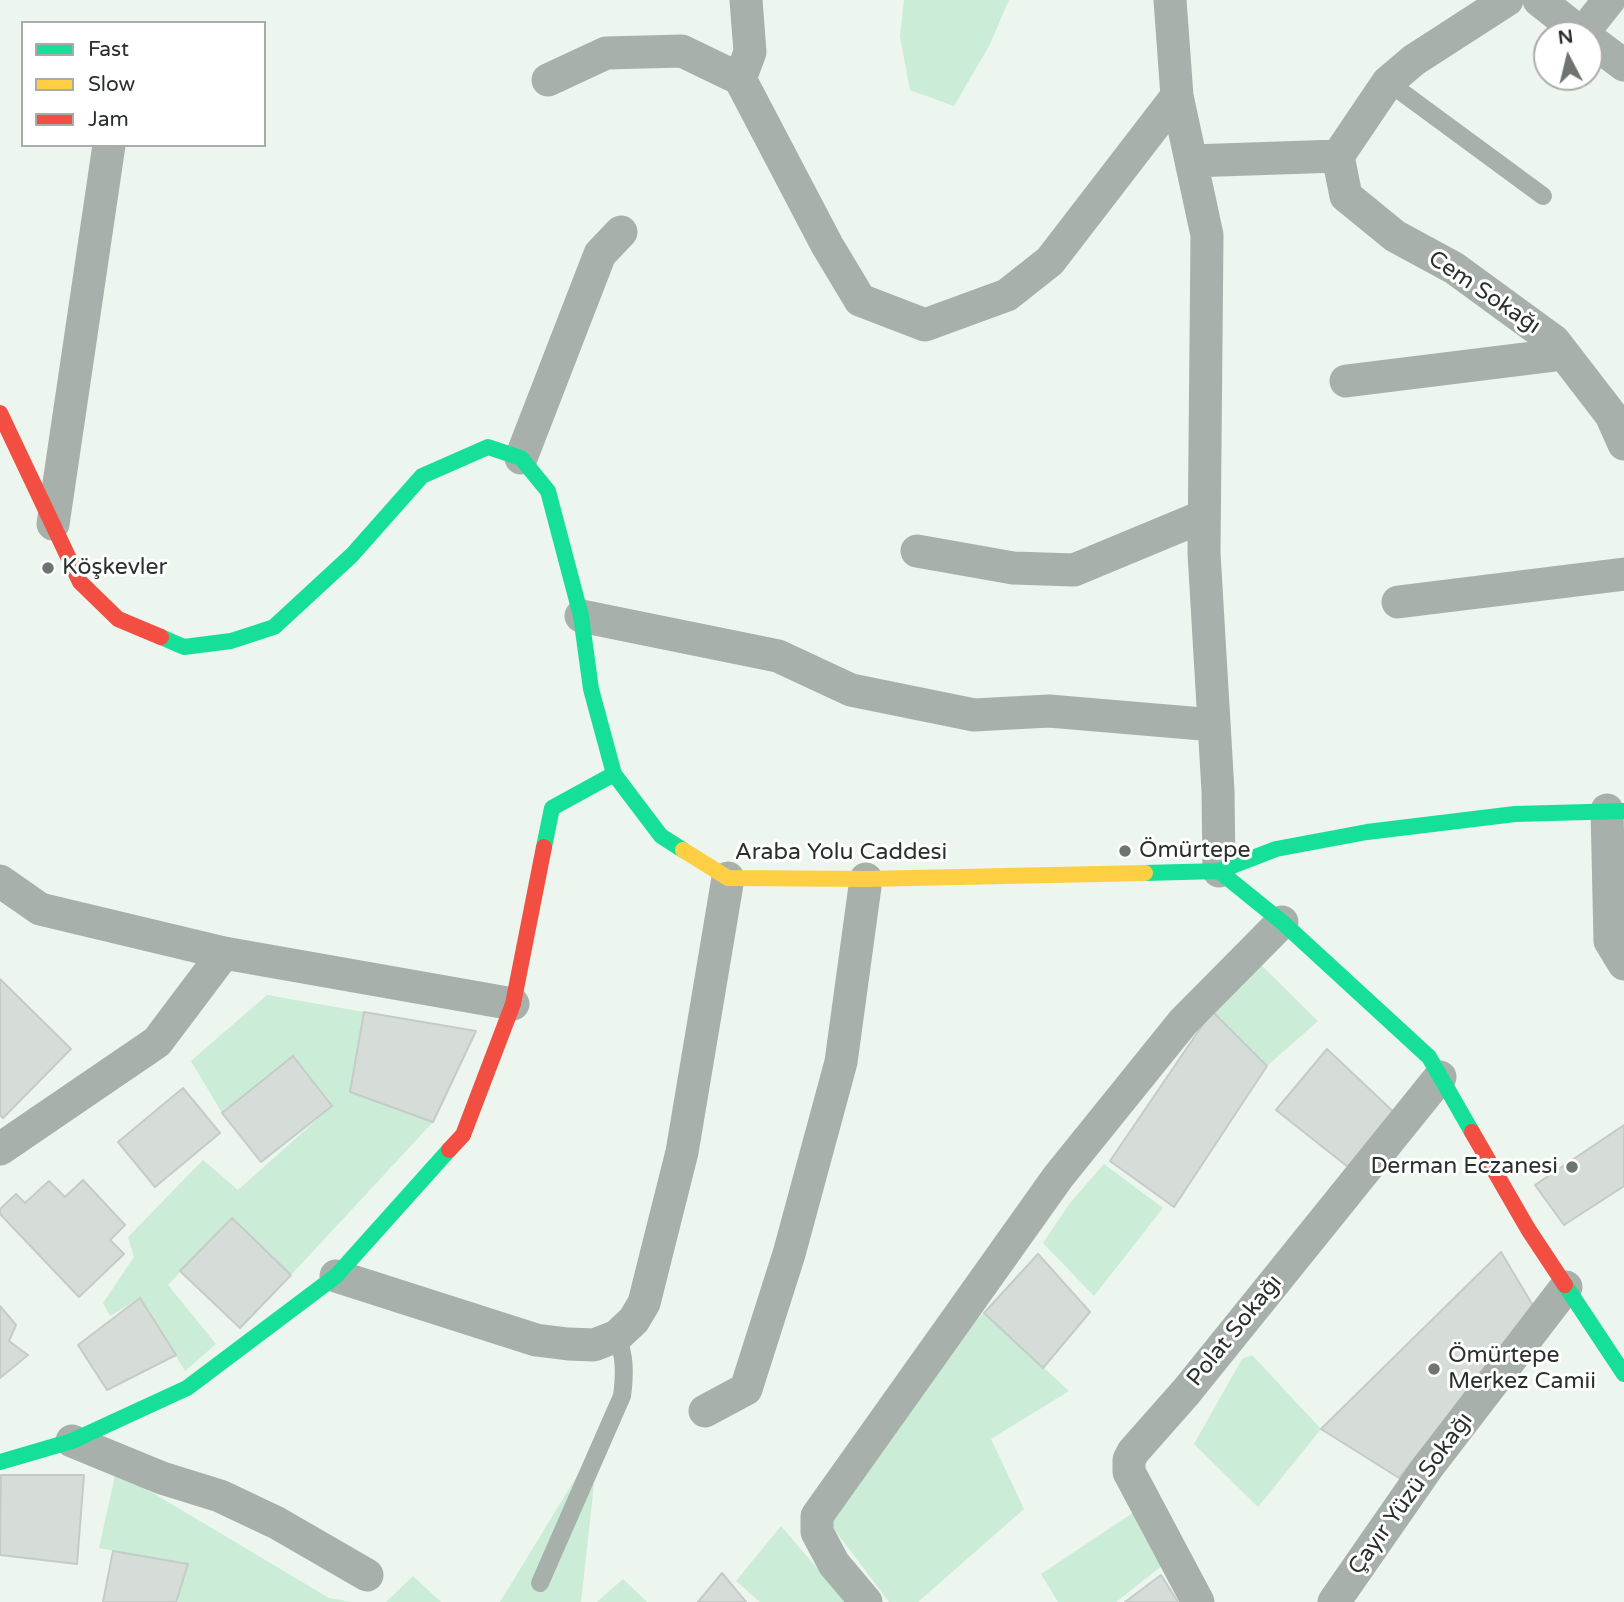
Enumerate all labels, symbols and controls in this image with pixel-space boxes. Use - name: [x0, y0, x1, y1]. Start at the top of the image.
- legend: [21, 21, 266, 147]
- north arrow: [1533, 21, 1603, 91]
- text: N: [1557, 25, 1575, 49]
- text: Fast: [88, 37, 129, 62]
- text: Slow: [88, 72, 135, 97]
- text: Jam: [88, 107, 129, 132]
- street label: Cem Sokağı: [1423, 245, 1545, 341]
- place label: Köşkevler: [62, 554, 167, 582]
- marker: Köşkevler: [40, 560, 56, 576]
- place label: Ömürtepe: [1139, 837, 1250, 865]
- street label: Araba Yolu Caddesi: [735, 839, 947, 867]
- marker: Ömürtepe: [1117, 843, 1133, 859]
- place label: Derman Eczanesi: [1371, 1153, 1558, 1181]
- marker: Derman Eczanesi: [1564, 1159, 1580, 1175]
- street label: Polat Sokağı: [1182, 1270, 1288, 1392]
- place label: Ömürtepe Merkez Camii: [1448, 1342, 1596, 1396]
- marker: Ömürtepe Merkez Camii: [1426, 1361, 1442, 1377]
- street label: Çayır Yüzü Sokağı: [1343, 1408, 1479, 1580]

